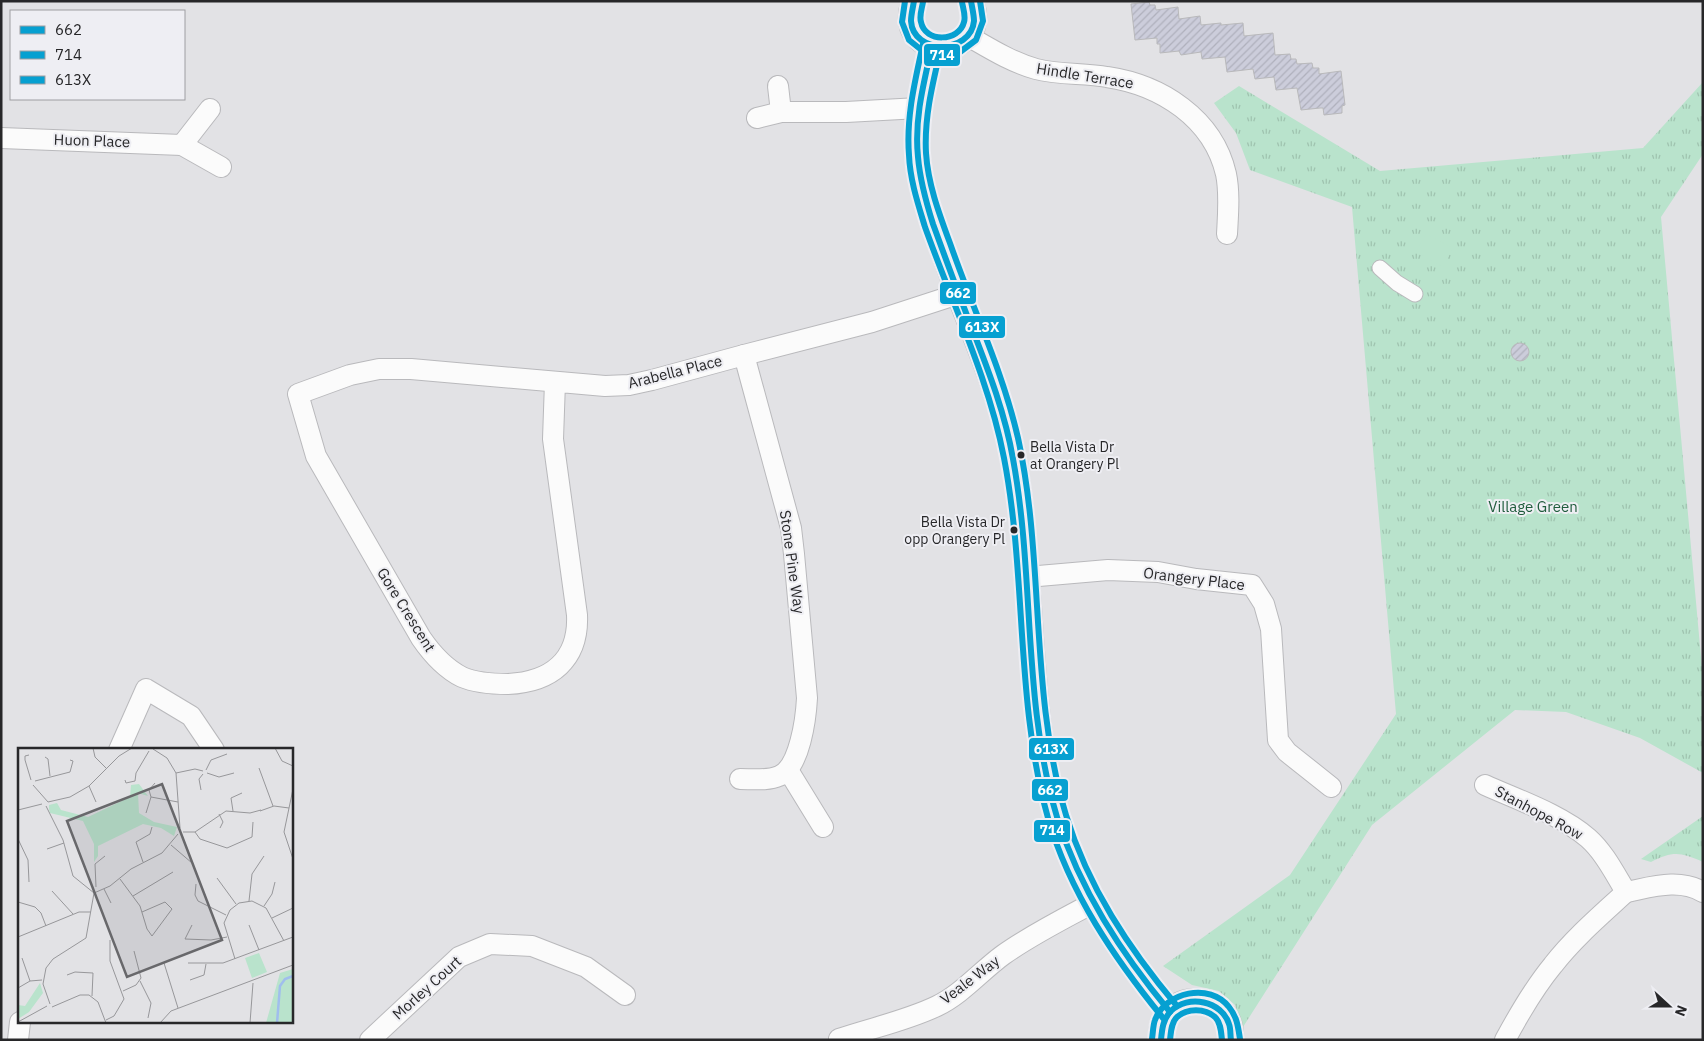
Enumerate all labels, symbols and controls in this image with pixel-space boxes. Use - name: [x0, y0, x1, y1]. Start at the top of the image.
- legend: [10, 10, 185, 100]
- text: 662: [55, 20, 82, 39]
- line badge: 714: [923, 43, 961, 67]
- text: 714: [55, 45, 82, 64]
- text: 714: [929, 46, 955, 64]
- street label: Hindle Terrace: [1035, 58, 1135, 93]
- text: 613X: [55, 70, 91, 89]
- street label: Huon Place: [53, 130, 131, 151]
- line badge: 662: [939, 281, 977, 305]
- text: 662: [945, 284, 971, 302]
- line badge: 613X: [958, 315, 1006, 339]
- text: 613X: [965, 318, 1000, 336]
- street label: Arabella Place: [626, 351, 724, 392]
- place label: Bella Vista Dr at Orangery Pl: [1030, 438, 1119, 473]
- marker: Bella Vista Dr at Orangery Pl: [1016, 450, 1026, 460]
- park label: Village Green: [1488, 497, 1578, 516]
- street label: Stone Pine Way: [776, 509, 809, 615]
- place label: Bella Vista Dr opp Orangery Pl: [904, 513, 1005, 548]
- marker: Bella Vista Dr opp Orangery Pl: [1009, 525, 1019, 535]
- street label: Orangery Place: [1142, 563, 1246, 594]
- street label: Gore Crescent: [373, 564, 440, 655]
- line badge: 613X: [1028, 737, 1075, 761]
- text: 613X: [1034, 740, 1069, 758]
- inset map: [18, 748, 292, 1024]
- line badge: 662: [1031, 778, 1069, 802]
- text: 662: [1037, 781, 1063, 799]
- street label: Stanhope Row: [1492, 781, 1587, 844]
- line badge: 714: [1033, 819, 1071, 843]
- text: 714: [1039, 821, 1065, 839]
- street label: Veale Way: [936, 951, 1004, 1008]
- street label: Morley Court: [388, 952, 465, 1024]
- north arrow: [1644, 981, 1694, 1031]
- text: N: [1671, 1003, 1691, 1019]

